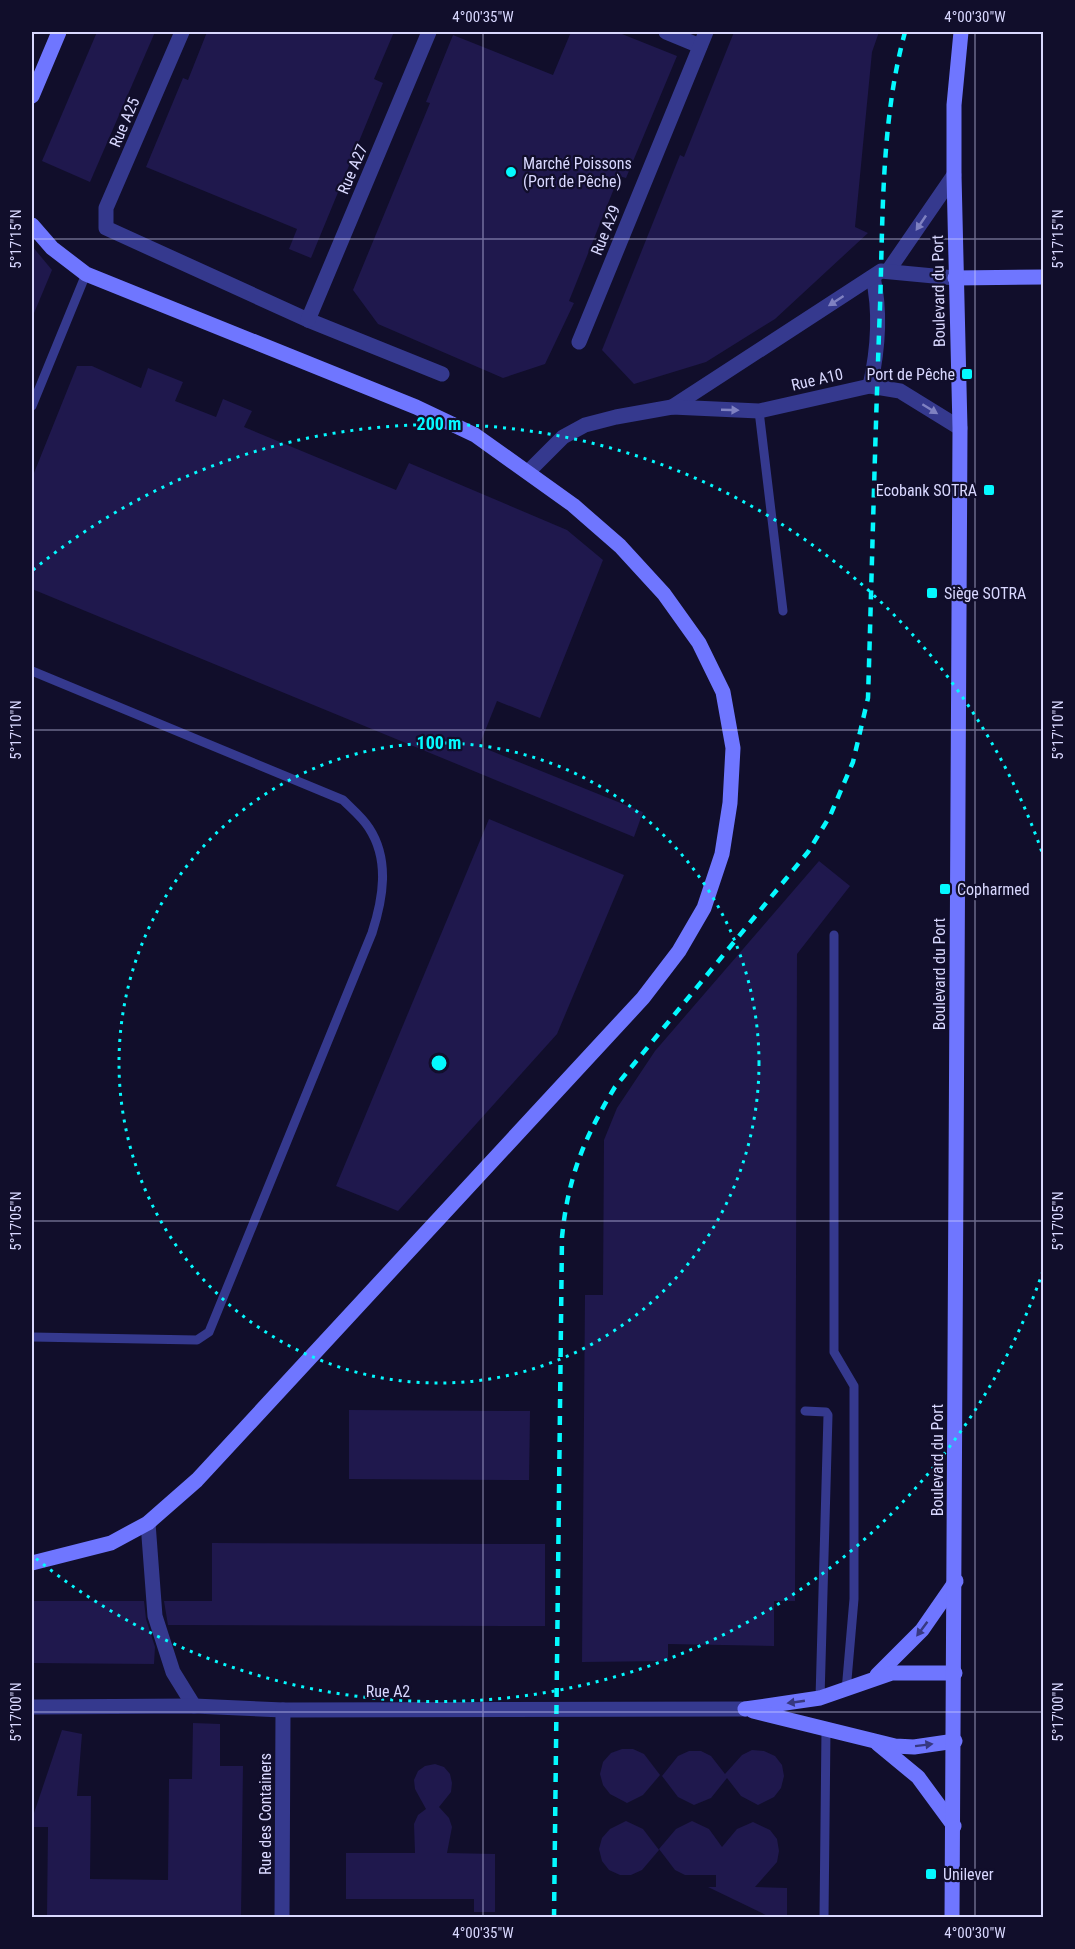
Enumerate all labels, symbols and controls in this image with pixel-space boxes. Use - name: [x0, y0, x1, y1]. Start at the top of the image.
- text: 4°00'35"W: [452, 8, 514, 26]
- text: 4°00'30"W: [944, 8, 1006, 26]
- street label: Rue A25: [105, 94, 143, 150]
- street label: Rue A27: [333, 141, 371, 197]
- place label: Marché Poissons (Port de Pêche): [523, 154, 632, 191]
- marker: Marché Poissons (Port de Pêche): [504, 165, 518, 179]
- street label: Rue A29: [587, 202, 624, 258]
- text: 5°17'15"N: [7, 209, 25, 269]
- text: 5°17'15"N: [1049, 209, 1067, 269]
- one-way arrow: [915, 215, 927, 231]
- street label: Boulevard du Port: [928, 234, 949, 347]
- one-way arrow: [828, 295, 844, 307]
- street label: Rue A10: [789, 364, 845, 395]
- place label: Port de Pêche: [867, 365, 955, 384]
- marker: Port de Pêche: [960, 367, 974, 381]
- one-way arrow: [922, 404, 938, 415]
- one-way arrow: [721, 405, 740, 414]
- text: 200 m: [417, 413, 461, 434]
- place label: Ecobank SOTRA: [876, 481, 977, 500]
- marker: Ecobank SOTRA: [982, 483, 996, 497]
- place label: Siège SOTRA: [944, 584, 1026, 603]
- marker: Siège SOTRA: [925, 586, 939, 600]
- text: 5°17'10"N: [7, 700, 25, 760]
- text: 5°17'10"N: [1049, 700, 1067, 760]
- text: 100 m: [417, 732, 461, 753]
- place label: Copharmed: [957, 880, 1030, 899]
- marker: Copharmed: [938, 882, 952, 896]
- street label: Boulevard du Port: [930, 918, 949, 1030]
- centre of rings: [429, 1053, 449, 1073]
- text: 5°17'05"N: [7, 1191, 25, 1251]
- text: 5°17'05"N: [1049, 1191, 1067, 1251]
- street label: Boulevard du Port: [928, 1404, 947, 1516]
- one-way arrow: [917, 1621, 929, 1636]
- text: 5°17'00"N: [7, 1682, 25, 1742]
- street label: Rue A2: [366, 1682, 410, 1701]
- text: 5°17'00"N: [1049, 1682, 1067, 1742]
- one-way arrow: [787, 1697, 806, 1706]
- one-way arrow: [915, 1741, 934, 1750]
- street label: Rue des Containers: [256, 1753, 275, 1875]
- place label: Unilever: [943, 1865, 994, 1884]
- marker: Unilever: [924, 1867, 938, 1881]
- text: 4°00'35"W: [452, 1924, 514, 1942]
- text: 4°00'30"W: [944, 1924, 1006, 1942]

